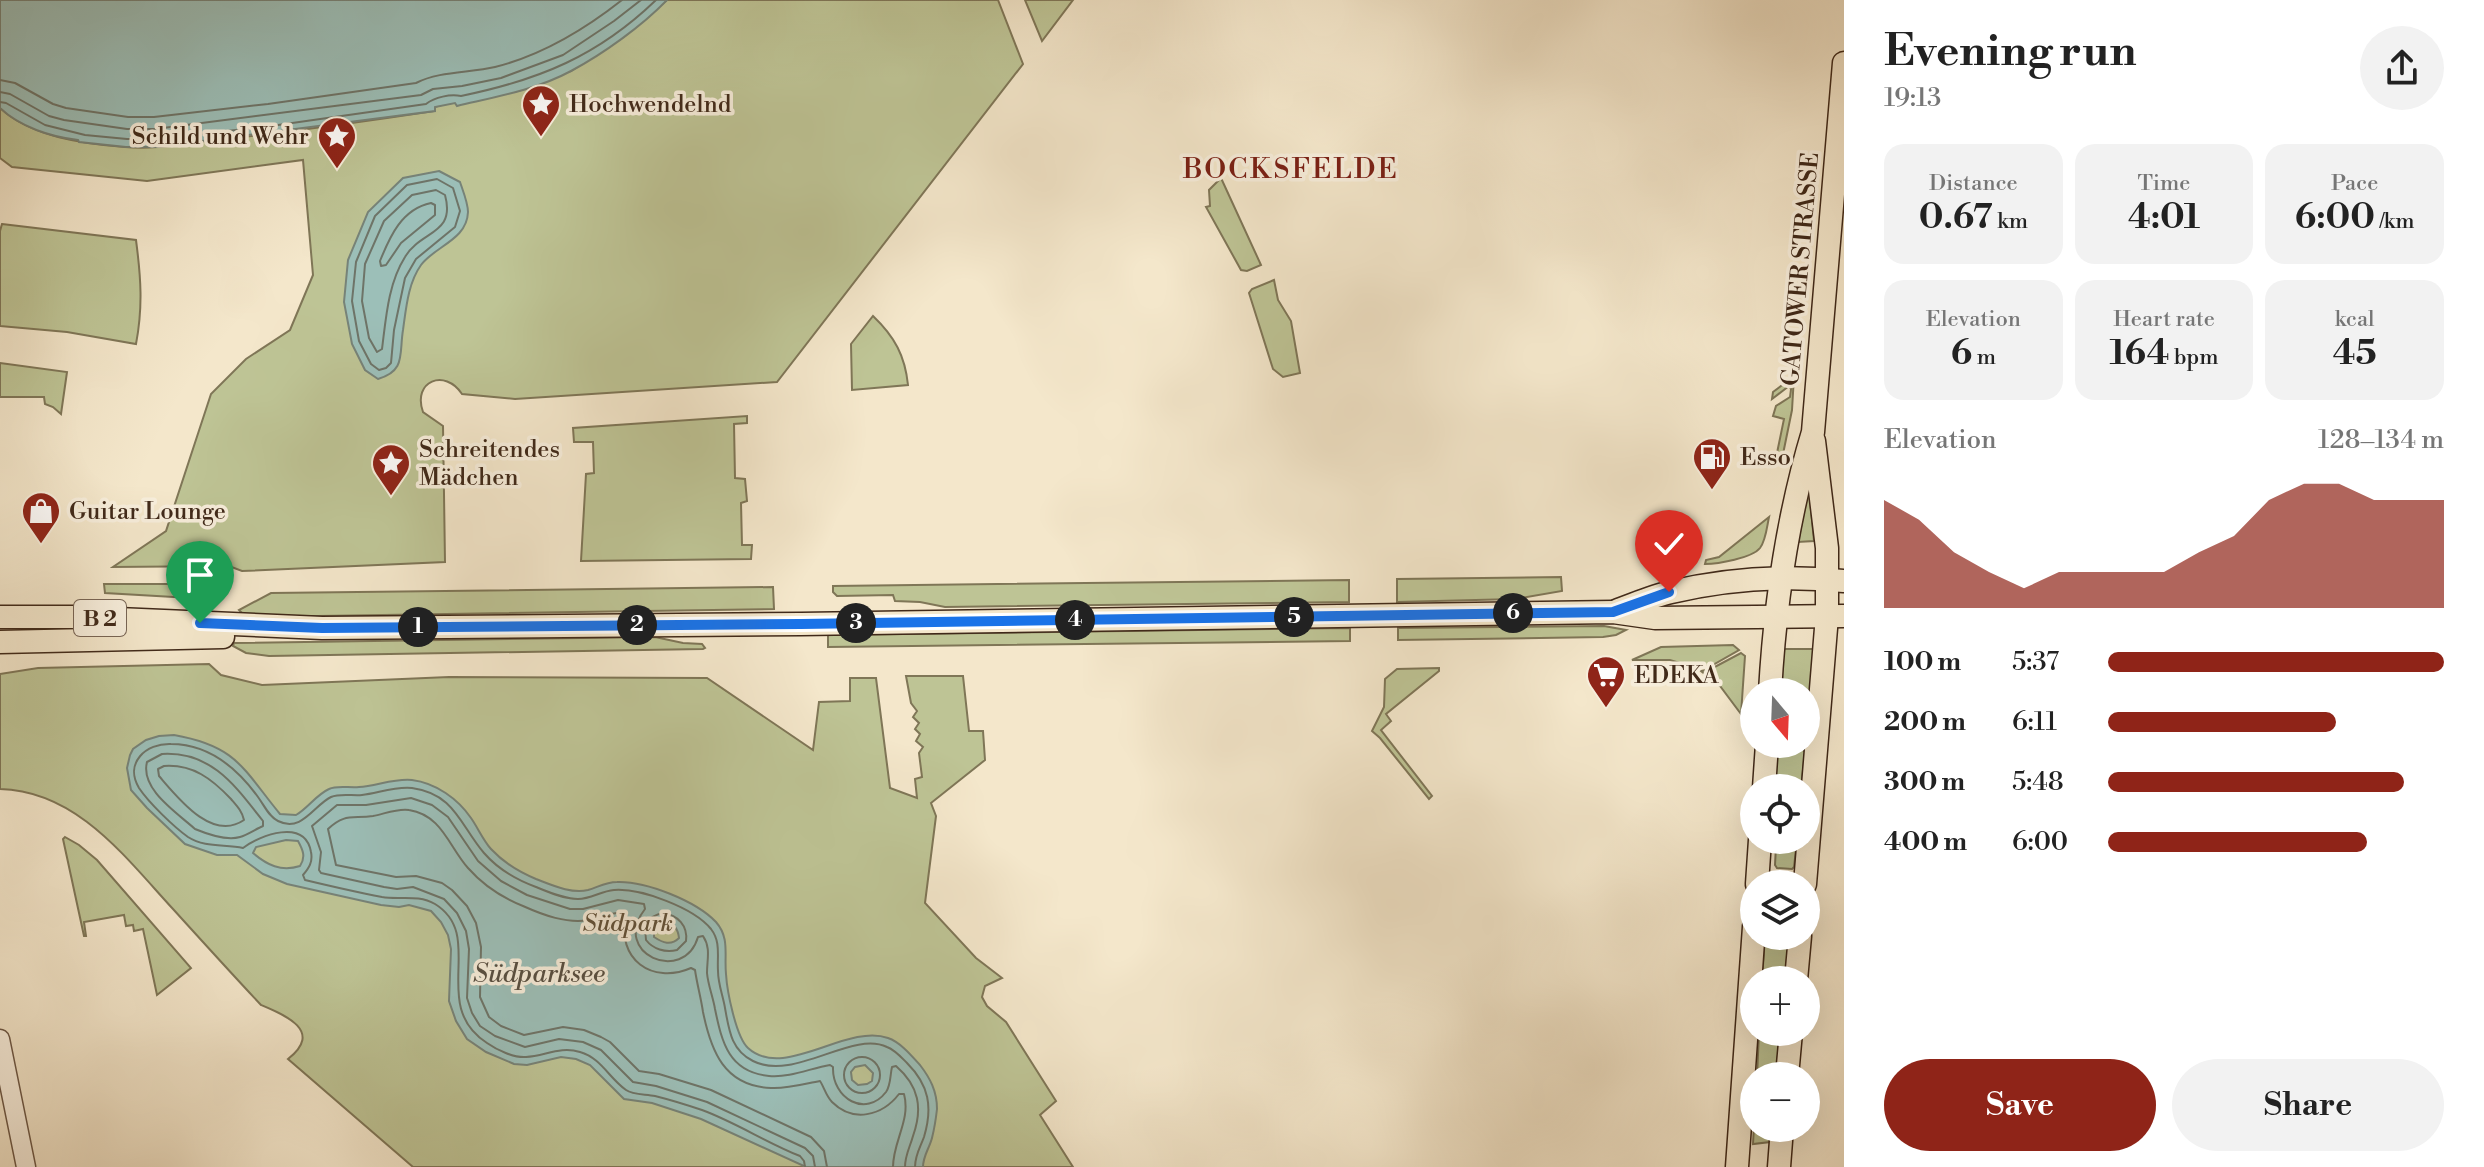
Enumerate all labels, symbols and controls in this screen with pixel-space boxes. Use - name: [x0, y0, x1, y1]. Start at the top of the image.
- text: Evening run: [1884, 24, 2137, 79]
- button: share: [2360, 26, 2444, 110]
- text: 19:13: [1884, 82, 1941, 114]
- place icon: Hochwendelnd: [520, 83, 562, 138]
- place label: Hochwendelnd: [569, 90, 732, 120]
- place icon: Schild und Wehr: [316, 115, 358, 170]
- place label: Schild und Wehr: [132, 122, 309, 152]
- street label: GATOWER STRASSE: [1776, 151, 1826, 387]
- district label: BOCKSFELDE: [1182, 152, 1399, 187]
- text: Distance: [1929, 170, 2018, 197]
- text: Time: [2138, 170, 2190, 197]
- text: Pace: [2331, 170, 2378, 197]
- text: 0.67: [1919, 197, 1993, 239]
- text: 4:01: [2128, 197, 2200, 239]
- text: 6:00: [2295, 197, 2375, 239]
- text: km: [1993, 208, 2028, 235]
- text: /km: [2375, 208, 2414, 235]
- text: Elevation: [1926, 306, 2021, 333]
- text: Heart rate: [2113, 306, 2215, 333]
- text: kcal: [2335, 306, 2375, 333]
- text: 6: [1951, 333, 1972, 375]
- text: 164: [2109, 333, 2169, 375]
- text: 45: [2333, 333, 2377, 375]
- text: m: [1972, 344, 1996, 371]
- text: bpm: [2169, 344, 2219, 371]
- text: Elevation: [1884, 424, 1997, 456]
- text: 128–134 m: [2318, 424, 2444, 456]
- place label: Schreitendes Mädchen: [419, 435, 560, 493]
- fuel station icon: Esso: [1691, 436, 1733, 491]
- place icon: Schreitendes Mädchen: [370, 442, 412, 497]
- place label: Esso: [1740, 443, 1791, 473]
- shop icon: Guitar Lounge: [20, 490, 62, 545]
- place label: Guitar Lounge: [69, 497, 226, 527]
- pin: [1635, 510, 1703, 592]
- icon: check: [1647, 522, 1691, 566]
- pin: [166, 541, 234, 623]
- icon: arrive: [178, 553, 222, 597]
- pin: 6: [1493, 593, 1533, 633]
- pin: 5: [1274, 597, 1314, 637]
- text: 6: [1506, 599, 1520, 626]
- road number: B 2: [74, 600, 126, 636]
- pin: 4: [1055, 600, 1095, 640]
- pin: 3: [836, 603, 876, 643]
- text: 5: [1287, 603, 1301, 630]
- pin: 2: [617, 605, 657, 645]
- text: 4: [1068, 606, 1082, 633]
- pin: 1: [398, 607, 438, 647]
- text: 3: [849, 609, 863, 636]
- text: 2: [630, 611, 644, 638]
- text: 1: [413, 613, 423, 640]
- text: 100 m: [1884, 646, 1961, 678]
- text: 5:37: [2012, 646, 2059, 678]
- supermarket icon: EDEKA: [1585, 654, 1627, 709]
- place label: EDEKA: [1634, 661, 1719, 691]
- north arrow: [1740, 678, 1820, 758]
- map controls: [1740, 678, 1820, 1142]
- text: 200 m: [1884, 706, 1966, 738]
- text: 6:11: [2012, 706, 2057, 738]
- text: 300 m: [1884, 766, 1965, 798]
- text: 5:48: [2012, 766, 2064, 798]
- button: locate: [1740, 774, 1820, 854]
- text: 400 m: [1884, 826, 1967, 858]
- text: 6:00: [2012, 826, 2068, 858]
- button: layers: [1740, 870, 1820, 950]
- park label: Südpark: [583, 909, 673, 939]
- water label: Südparksee: [473, 958, 605, 990]
- button: +: [1740, 966, 1820, 1046]
- button: Save: [1884, 1059, 2156, 1151]
- button: Share: [2172, 1059, 2444, 1151]
- button: −: [1740, 1062, 1820, 1142]

